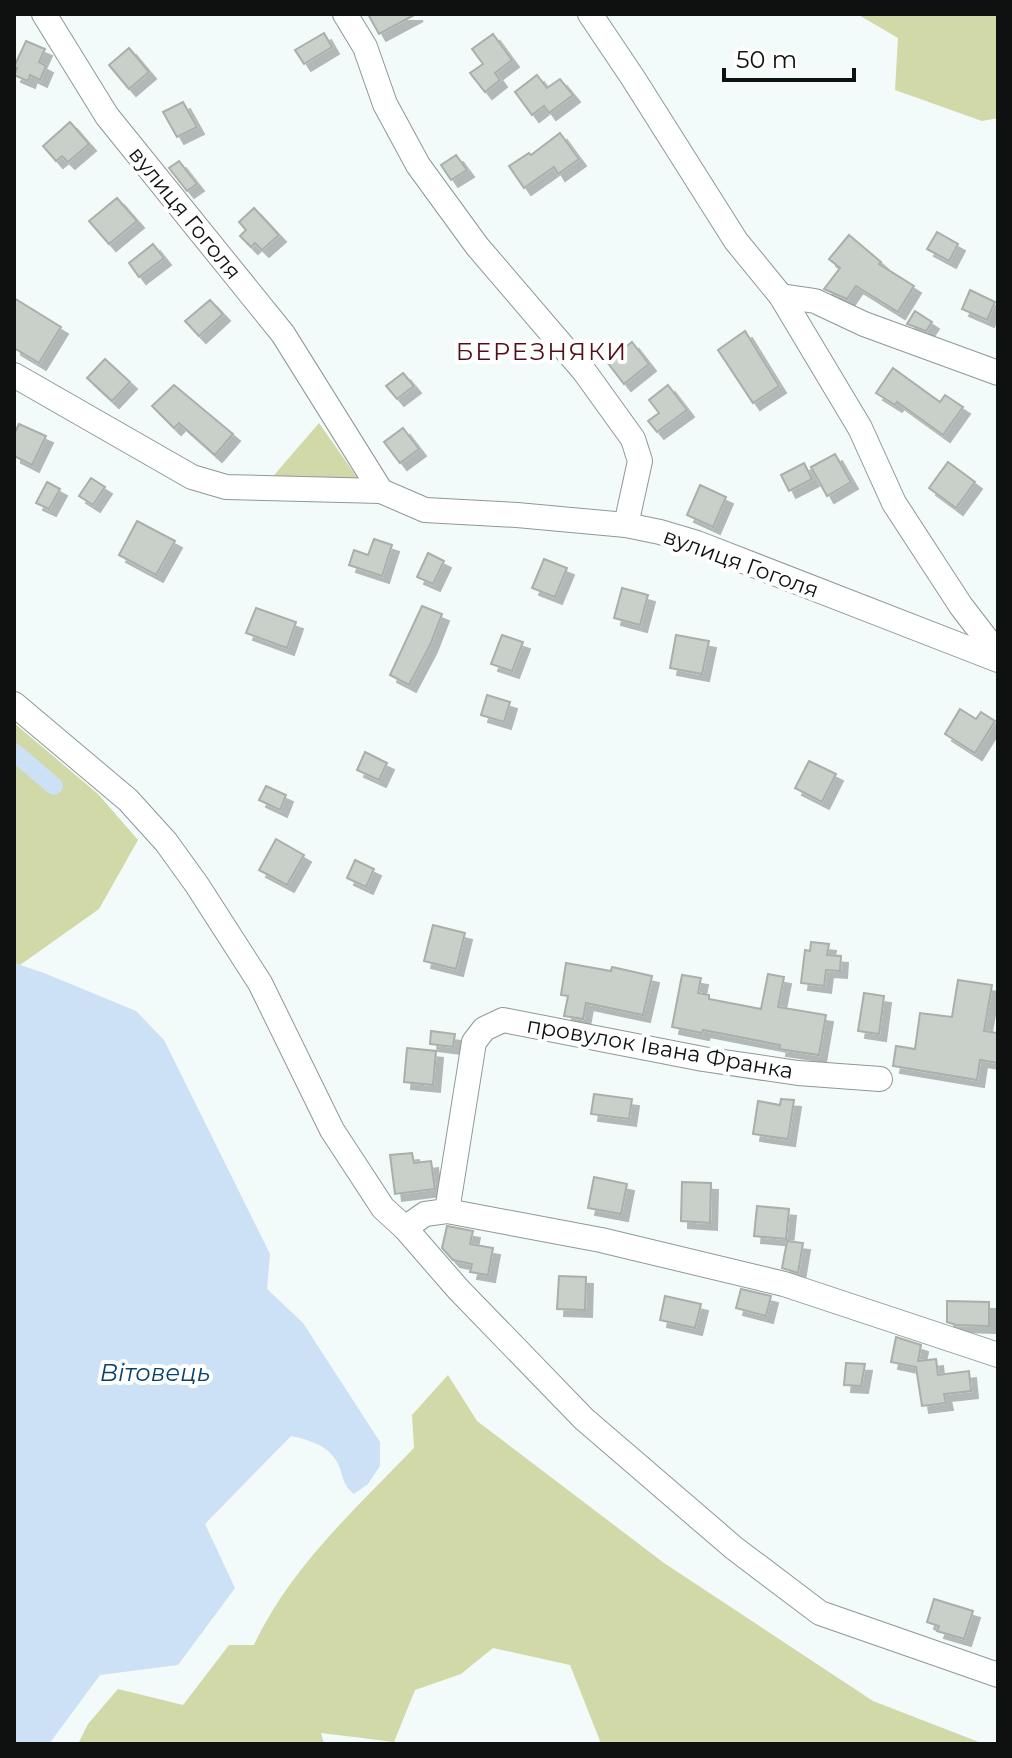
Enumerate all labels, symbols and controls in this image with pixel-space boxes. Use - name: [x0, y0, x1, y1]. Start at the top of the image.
- scale bar: [724, 32, 854, 82]
- text: 50 m: [736, 45, 797, 74]
- street label: вулиця Гоголя: [123, 141, 247, 285]
- district label: БЕРЕЗНЯКИ: [456, 337, 628, 366]
- street label: вулиця Гоголя: [660, 522, 822, 604]
- street label: провулок Івана Франка: [525, 1011, 795, 1085]
- water label: Вітовець: [100, 1358, 210, 1387]

